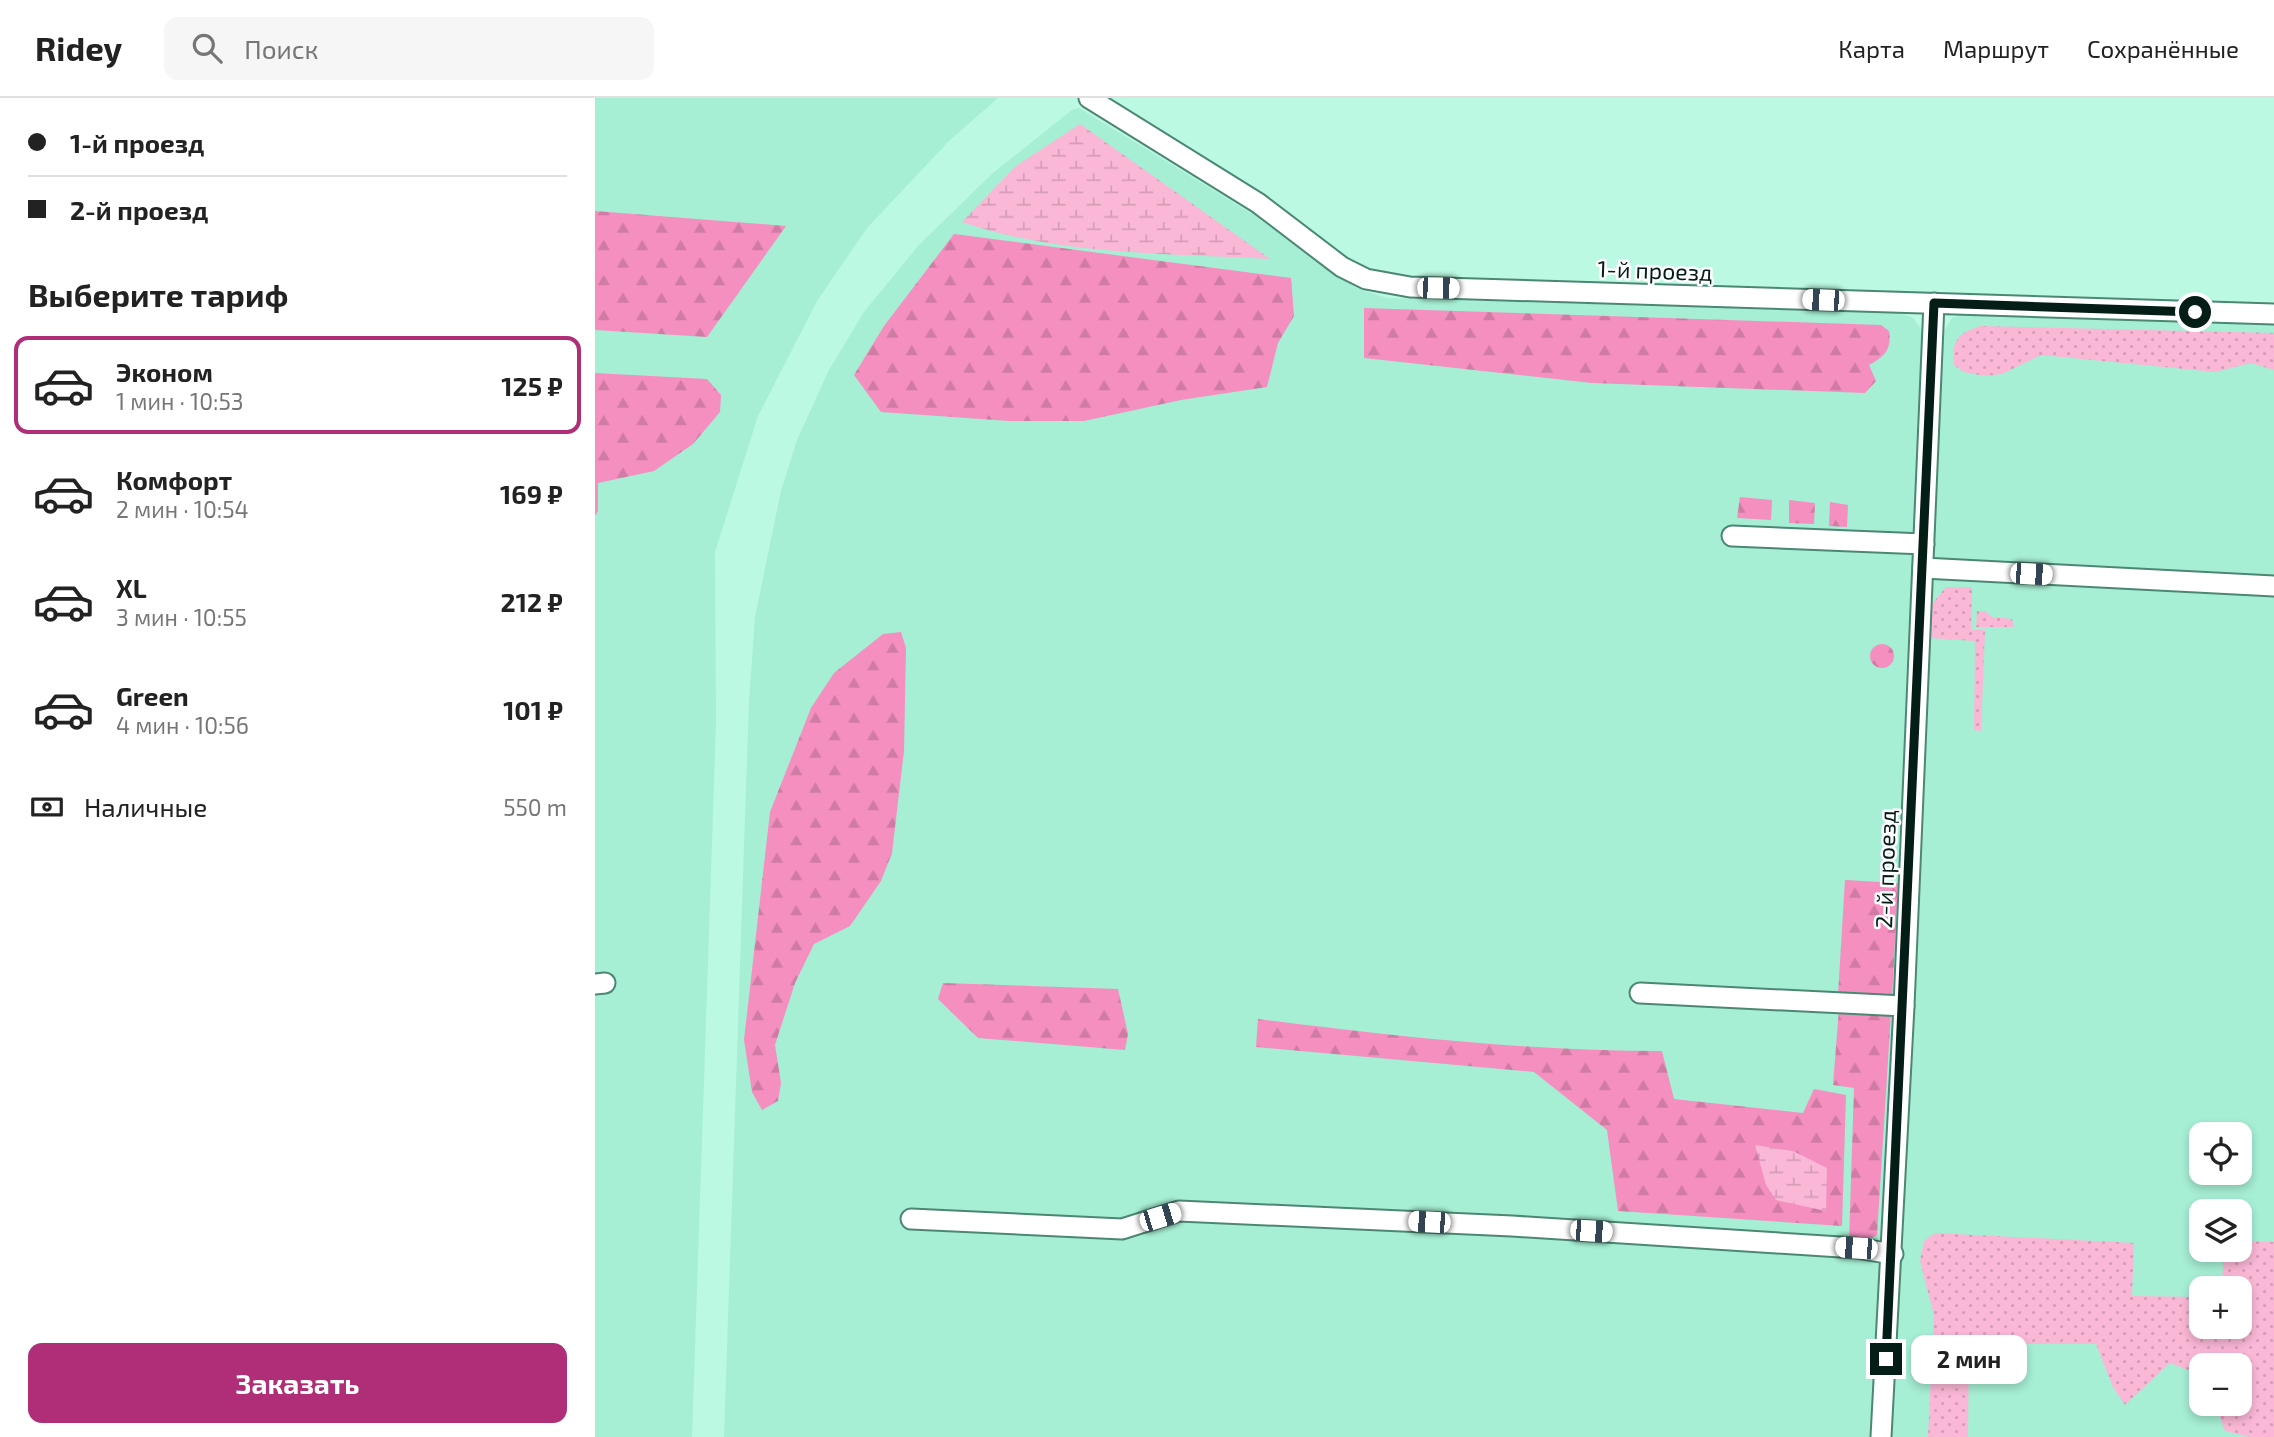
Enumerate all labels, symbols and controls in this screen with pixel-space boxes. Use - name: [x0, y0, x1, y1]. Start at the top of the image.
- search box: [164, 17, 654, 80]
- text: Ridey: [35, 28, 122, 68]
- icon: search: [188, 29, 226, 67]
- text: Поиск: [244, 33, 319, 64]
- text: Карта: [1838, 34, 1905, 63]
- text: Маршрут: [1943, 34, 2049, 63]
- text: Сохранённые: [2087, 34, 2239, 63]
- text: 1-й проезд: [70, 127, 205, 158]
- text: 2-й проезд: [70, 194, 208, 225]
- street label: 1-й проезд: [1597, 254, 1713, 286]
- text: Выберите тариф: [28, 275, 288, 313]
- car: [1417, 277, 1460, 299]
- car: [1802, 289, 1845, 311]
- route start: [2179, 296, 2211, 328]
- icon: car: [32, 354, 95, 417]
- text: Эконом: [116, 356, 213, 387]
- text: 125 ₽: [501, 370, 563, 401]
- text: 1 мин · 10:53: [116, 387, 244, 415]
- icon: car: [32, 462, 95, 525]
- text: Комфорт: [116, 464, 232, 495]
- text: 169 ₽: [500, 478, 563, 509]
- text: 2 мин · 10:54: [116, 495, 249, 523]
- car: [2010, 562, 2053, 586]
- icon: car: [32, 570, 95, 633]
- text: XL: [116, 572, 147, 603]
- text: 212 ₽: [501, 586, 563, 617]
- text: 3 мин · 10:55: [116, 603, 247, 631]
- icon: car: [32, 678, 95, 741]
- text: Green: [116, 680, 189, 711]
- text: 101 ₽: [503, 694, 563, 725]
- text: 4 мин · 10:56: [116, 711, 249, 739]
- icon: cash: [28, 788, 66, 826]
- text: Наличные: [84, 791, 207, 822]
- text: 550 m: [503, 793, 567, 821]
- street label: 2-й проезд: [1869, 809, 1901, 929]
- map controls: [2189, 1122, 2252, 1416]
- button: locate: [2189, 1122, 2252, 1185]
- button: layers: [2189, 1199, 2252, 1262]
- car: [1137, 1201, 1184, 1233]
- car: [1408, 1210, 1451, 1234]
- car: [1570, 1219, 1613, 1243]
- car: [1835, 1236, 1878, 1260]
- button: +: [2189, 1276, 2252, 1339]
- callout: 2 мин: [1911, 1334, 2026, 1384]
- button: Заказать: [28, 1343, 567, 1423]
- route end: [1870, 1343, 1902, 1375]
- text: 2 мин: [1937, 1345, 2001, 1373]
- button: −: [2189, 1353, 2252, 1416]

